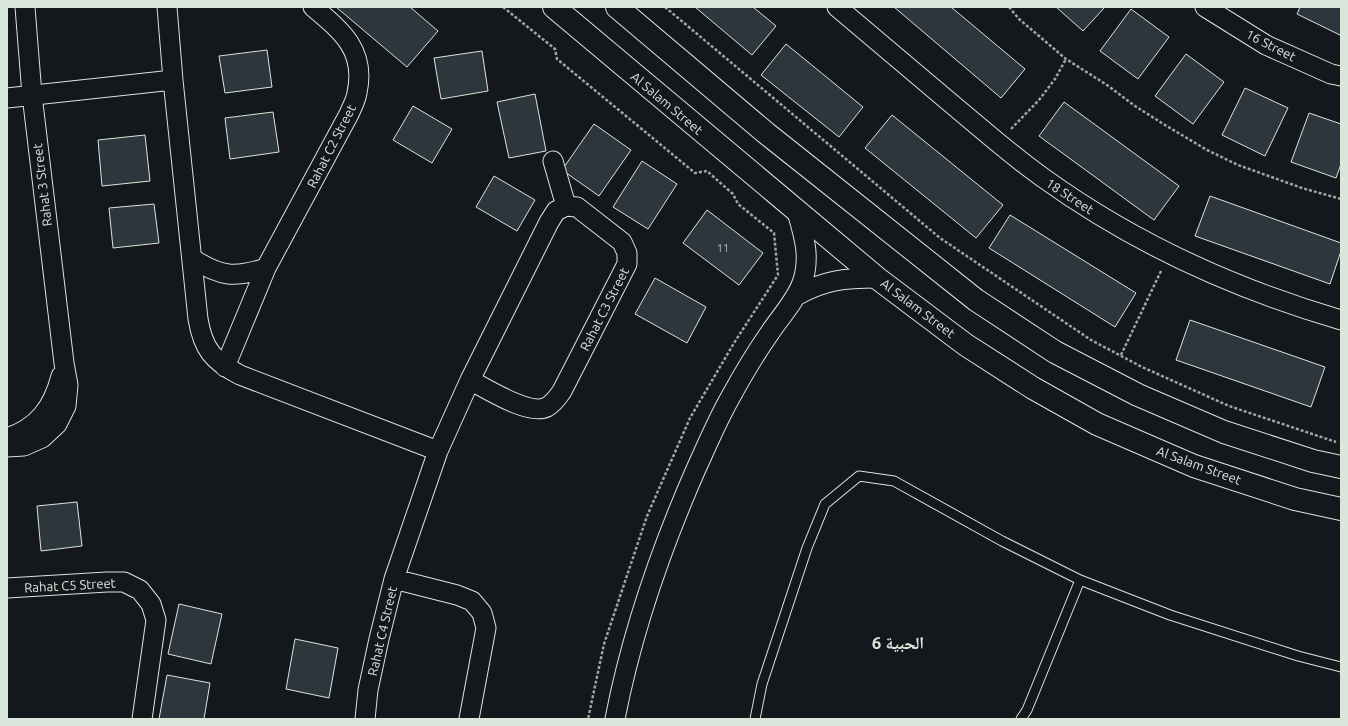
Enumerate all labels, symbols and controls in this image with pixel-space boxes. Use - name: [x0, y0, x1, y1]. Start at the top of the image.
- street label: 16 Street: [1244, 27, 1298, 63]
- street label: Al Salam Street: [628, 69, 706, 137]
- street label: Rahat C2 Street: [304, 102, 358, 190]
- street label: Rahat 3 Street: [30, 143, 54, 227]
- street label: 18 Street: [1044, 175, 1096, 217]
- house number: 11: [717, 242, 729, 254]
- street label: Rahat C3 Street: [577, 265, 631, 353]
- street label: Al Salam Street: [878, 276, 958, 340]
- street label: Al Salam Street: [1155, 443, 1243, 487]
- street label: Rahat C5 Street: [24, 576, 116, 594]
- street label: Rahat C4 Street: [365, 585, 399, 677]
- district label: الحبية 6: [872, 633, 924, 653]

